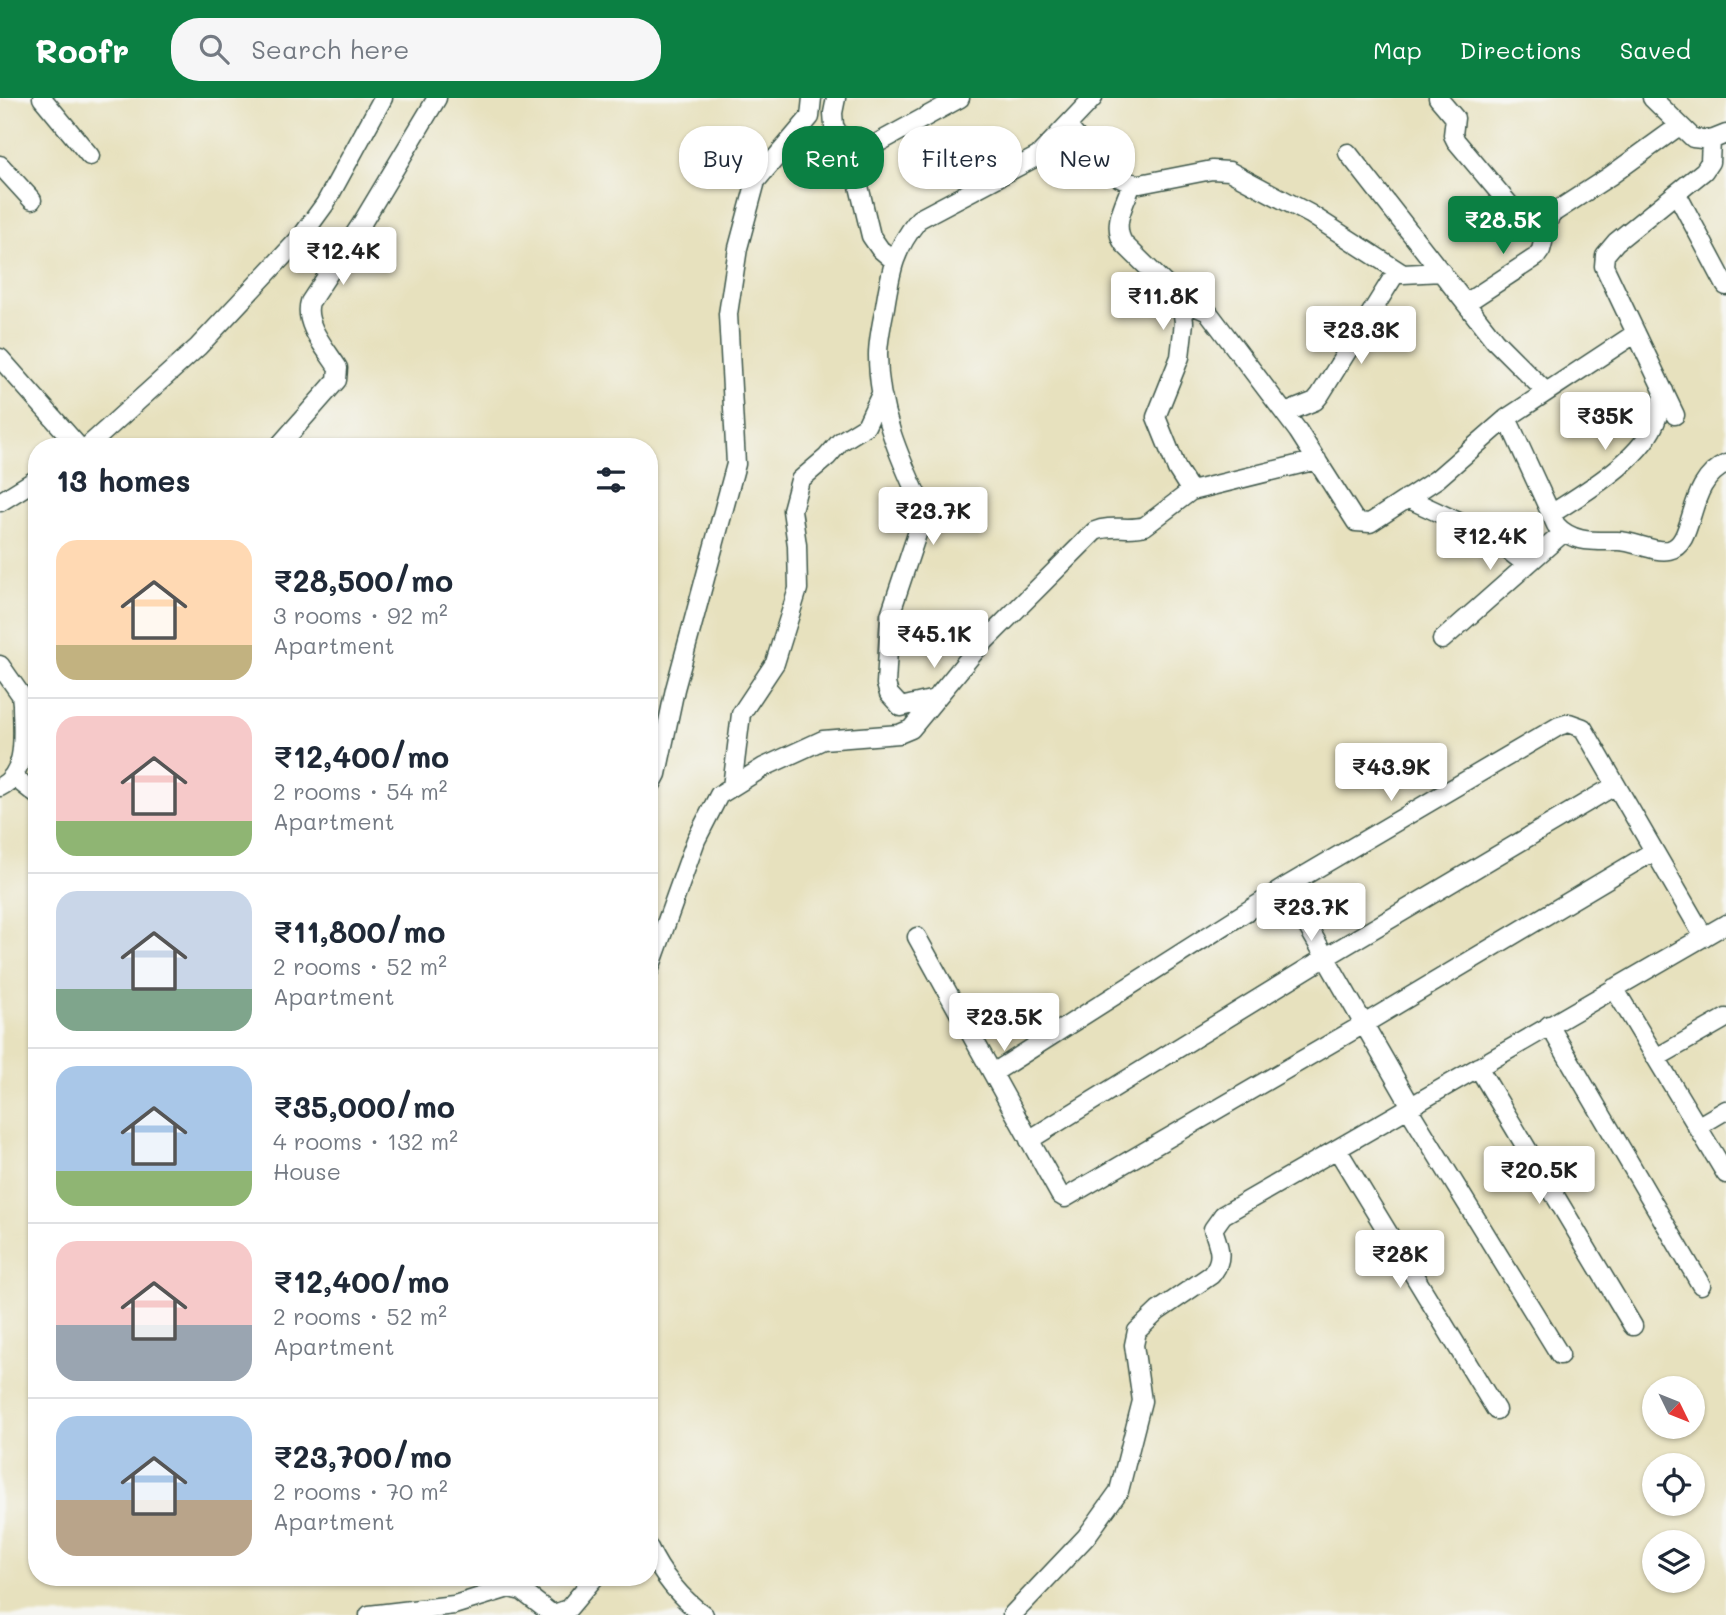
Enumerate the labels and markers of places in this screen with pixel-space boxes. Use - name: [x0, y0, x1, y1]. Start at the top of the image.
- pin: ₹28.5K: [1446, 197, 1560, 256]
- pin: ₹12.4K: [286, 228, 400, 287]
- pin: ₹11.8K: [1106, 272, 1220, 332]
- pin: ₹23.3K: [1304, 306, 1418, 366]
- pin: ₹35K: [1564, 392, 1646, 452]
- pin: ₹23.7K: [876, 488, 990, 547]
- pin: ₹12.4K: [1433, 512, 1547, 572]
- pin: ₹45.1K: [877, 610, 991, 670]
- pin: ₹43.9K: [1334, 744, 1448, 803]
- pin: ₹23.7K: [1254, 884, 1368, 943]
- pin: ₹23.5K: [947, 993, 1061, 1053]
- pin: ₹20.5K: [1482, 1146, 1596, 1206]
- pin: ₹28K: [1359, 1230, 1441, 1290]

